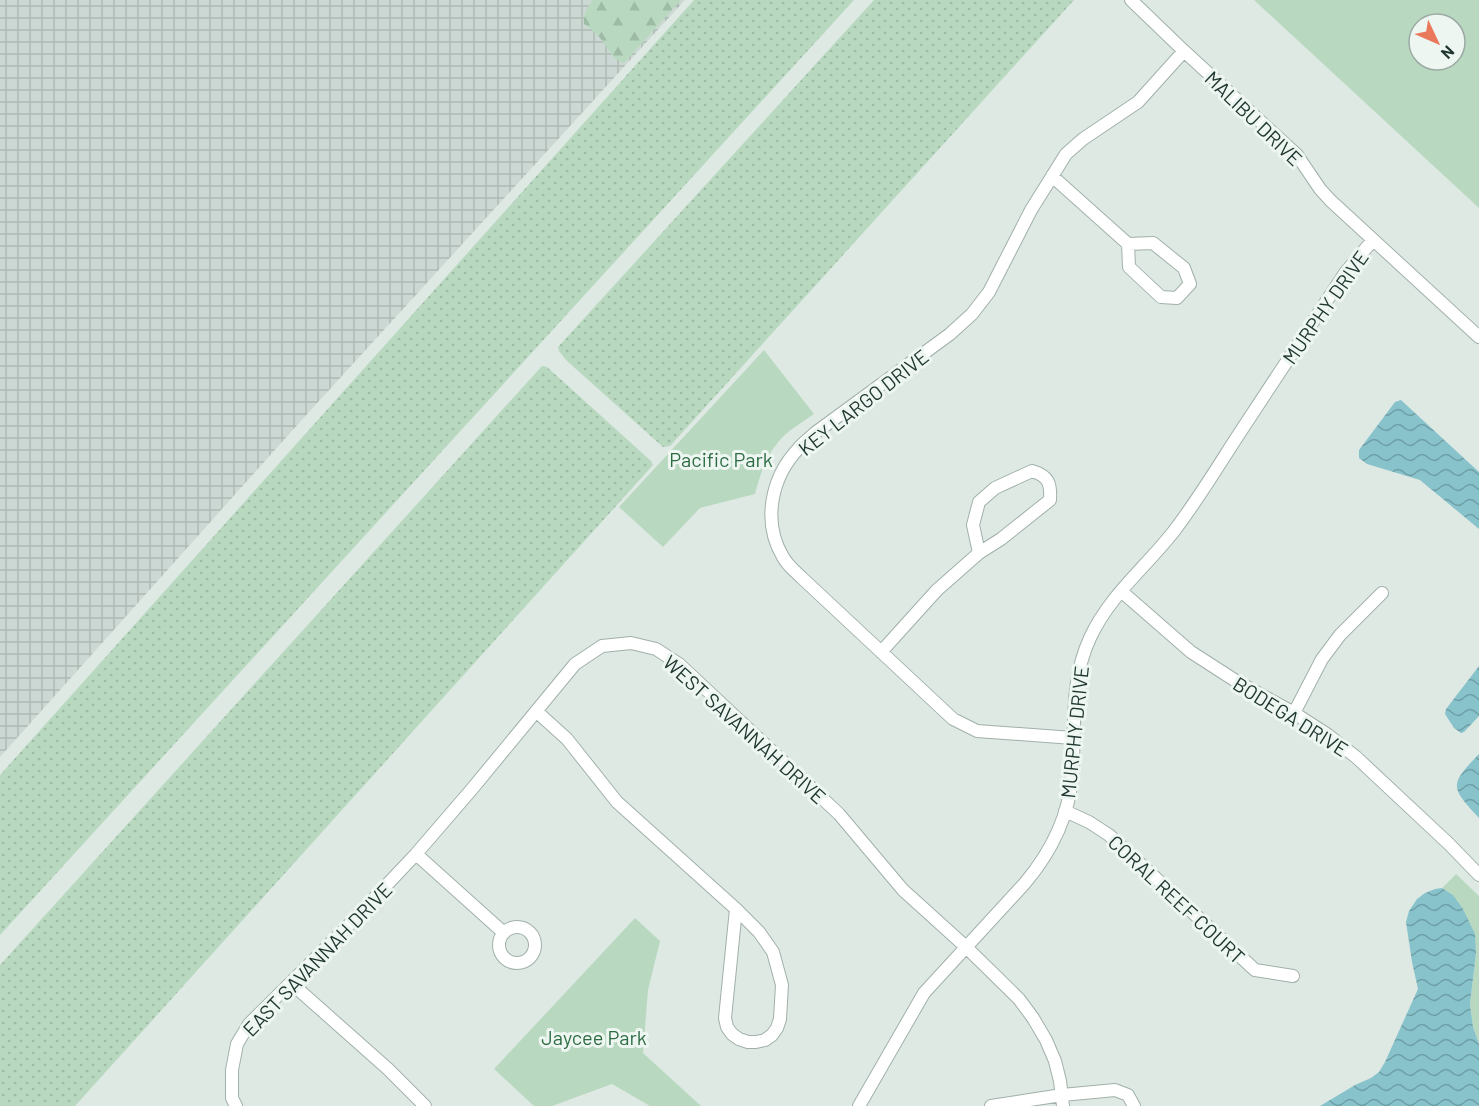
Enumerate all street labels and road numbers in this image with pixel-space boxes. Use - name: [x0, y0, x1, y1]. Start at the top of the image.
- street label: MALIBU DRIVE: [1200, 66, 1308, 170]
- street label: MURPHY DRIVE: [1277, 246, 1373, 368]
- street label: KEY LARGO DRIVE: [793, 344, 933, 460]
- street label: WEST SAVANNAH DRIVE: [659, 650, 831, 808]
- street label: MURPHY DRIVE: [1055, 665, 1093, 799]
- street label: BODEGA DRIVE: [1229, 671, 1353, 761]
- street label: CORAL REEF COURT: [1104, 830, 1250, 968]
- street label: EAST SAVANNAH DRIVE: [237, 877, 397, 1041]

